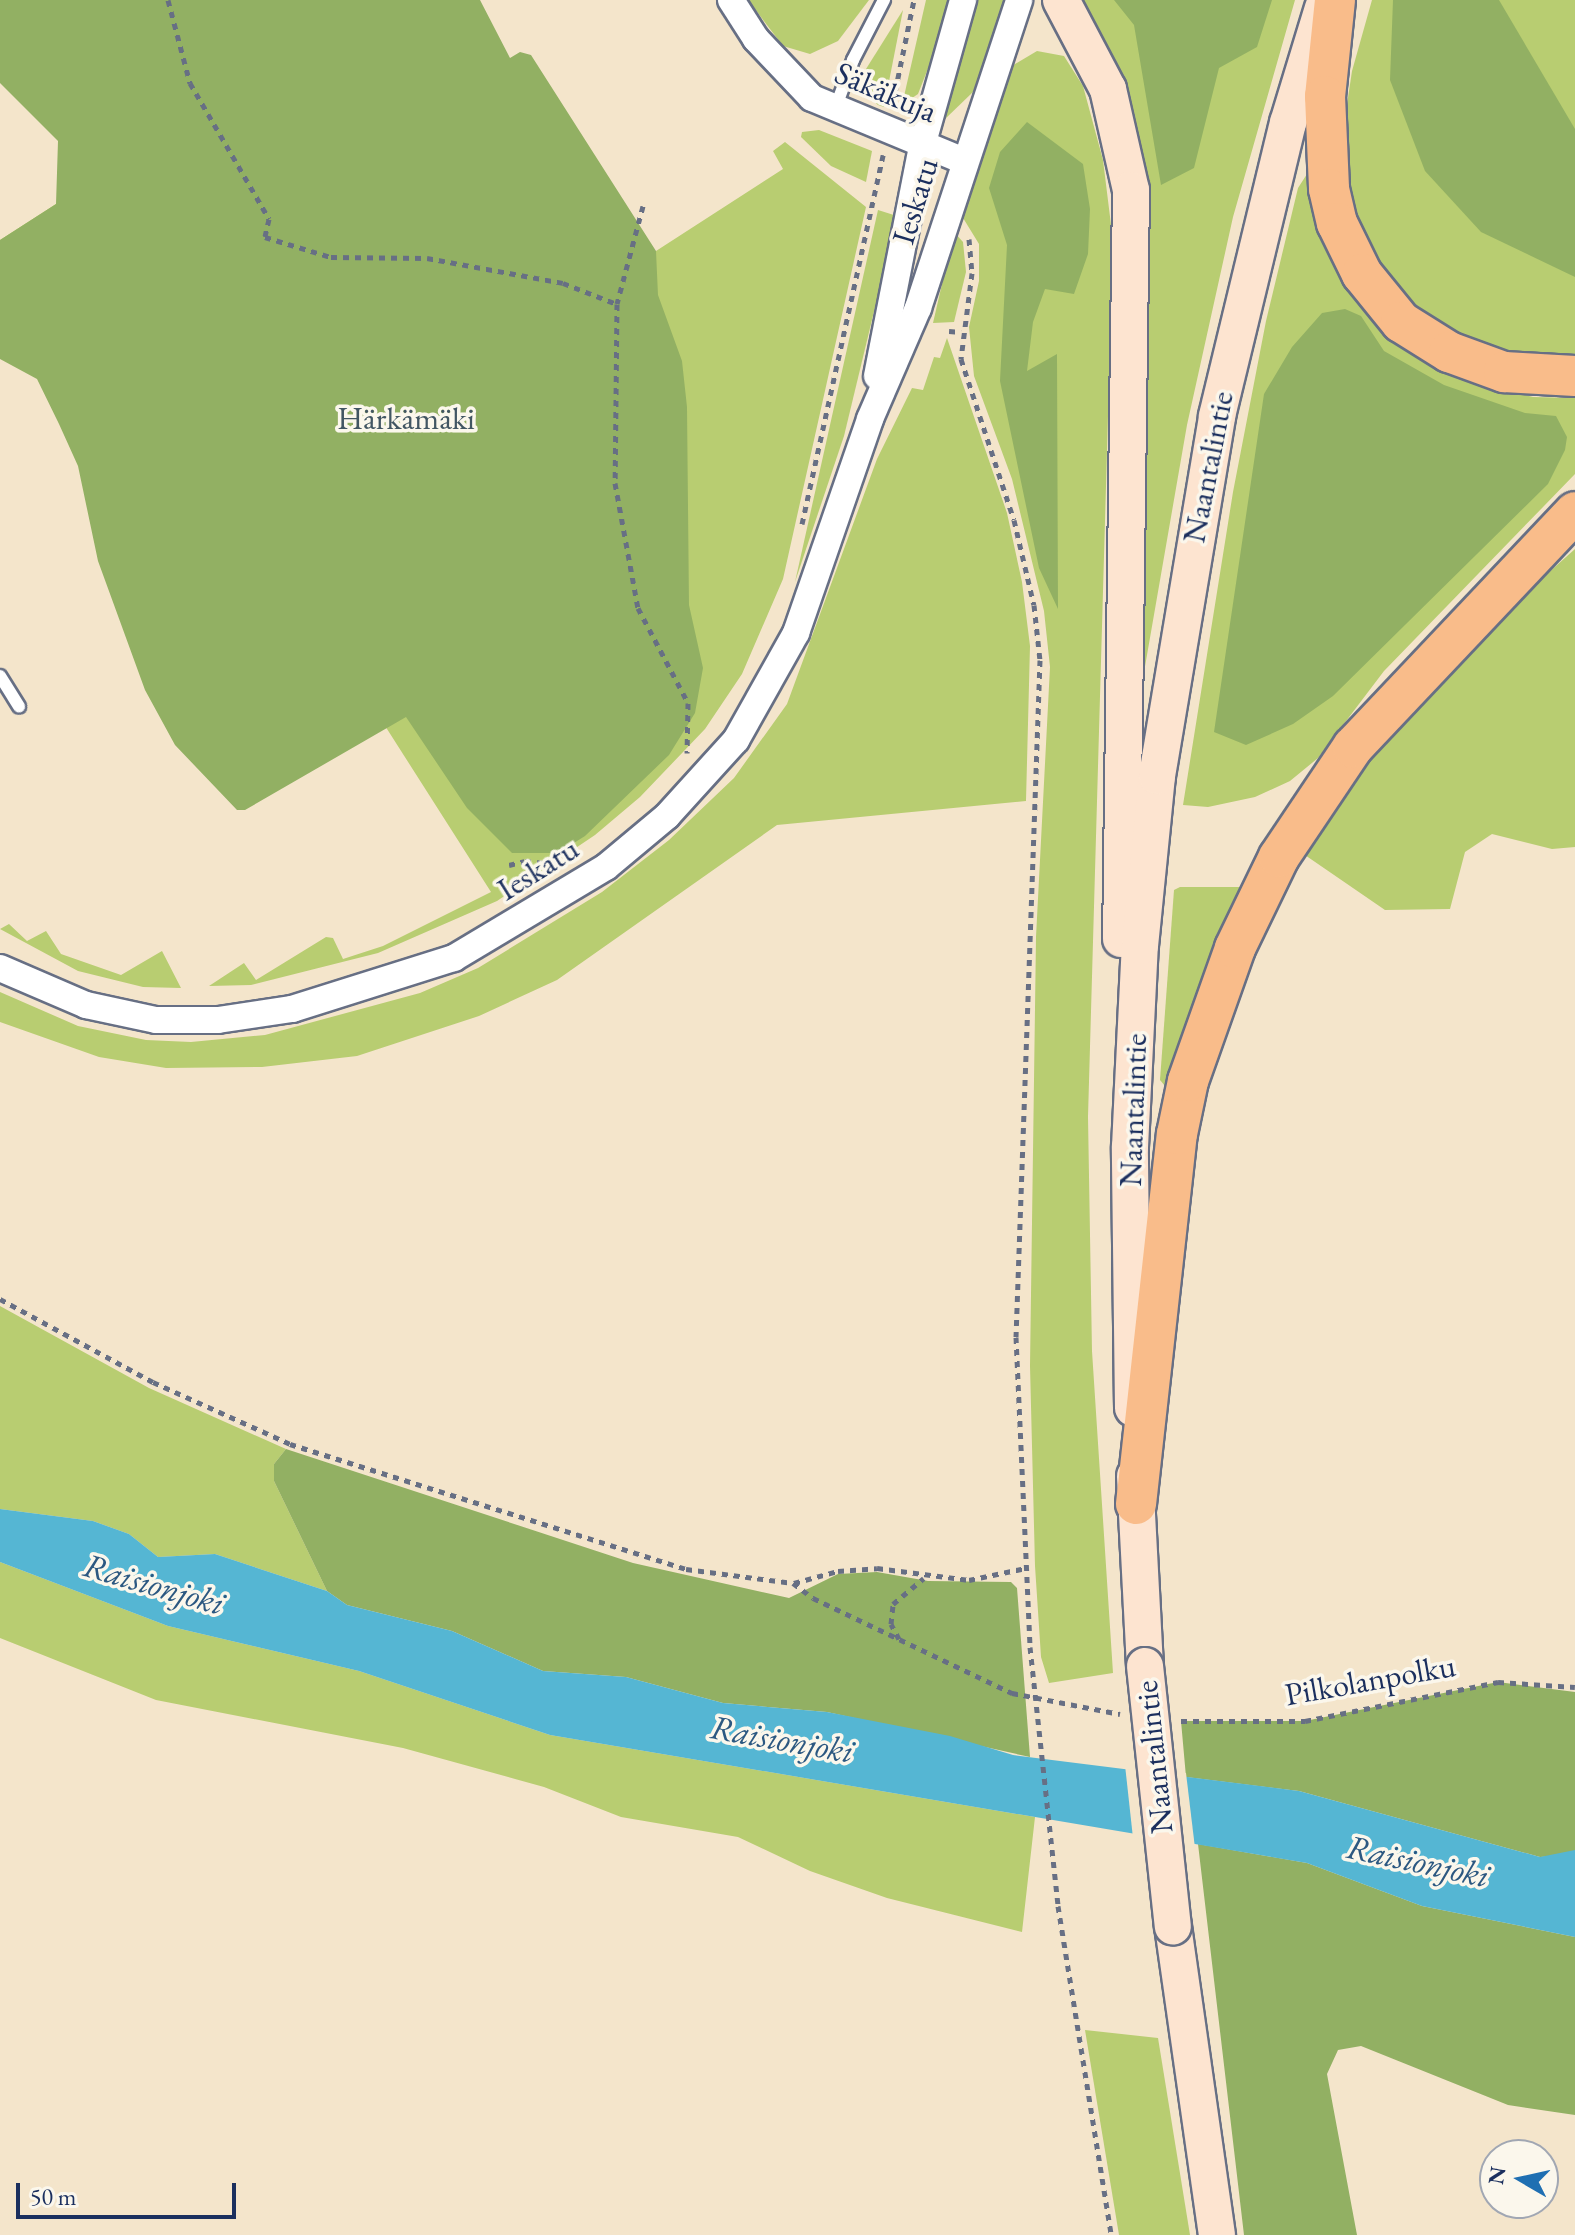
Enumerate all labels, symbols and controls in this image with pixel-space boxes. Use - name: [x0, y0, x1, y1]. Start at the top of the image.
- street label: Säkäkuja: [829, 53, 943, 131]
- street label: Ieskatu: [884, 153, 946, 249]
- street label: Naantalintie: [1175, 388, 1241, 546]
- park label: Härkämäki: [337, 399, 475, 437]
- street label: Ieskatu: [490, 829, 586, 909]
- street label: Naantalintie: [1111, 1033, 1155, 1187]
- water label: Raisionjoki: [79, 1544, 229, 1624]
- street label: Pilkolanpolku: [1282, 1646, 1458, 1714]
- street label: Naantalintie: [1127, 1679, 1181, 1835]
- water label: Raisionjoki: [707, 1706, 857, 1772]
- water label: Raisionjoki: [1343, 1826, 1493, 1896]
- north arrow: [1479, 2139, 1559, 2219]
- text: N: [1481, 2164, 1512, 2187]
- scale bar: [20, 2167, 240, 2217]
- text: 50 m: [30, 2181, 77, 2212]

